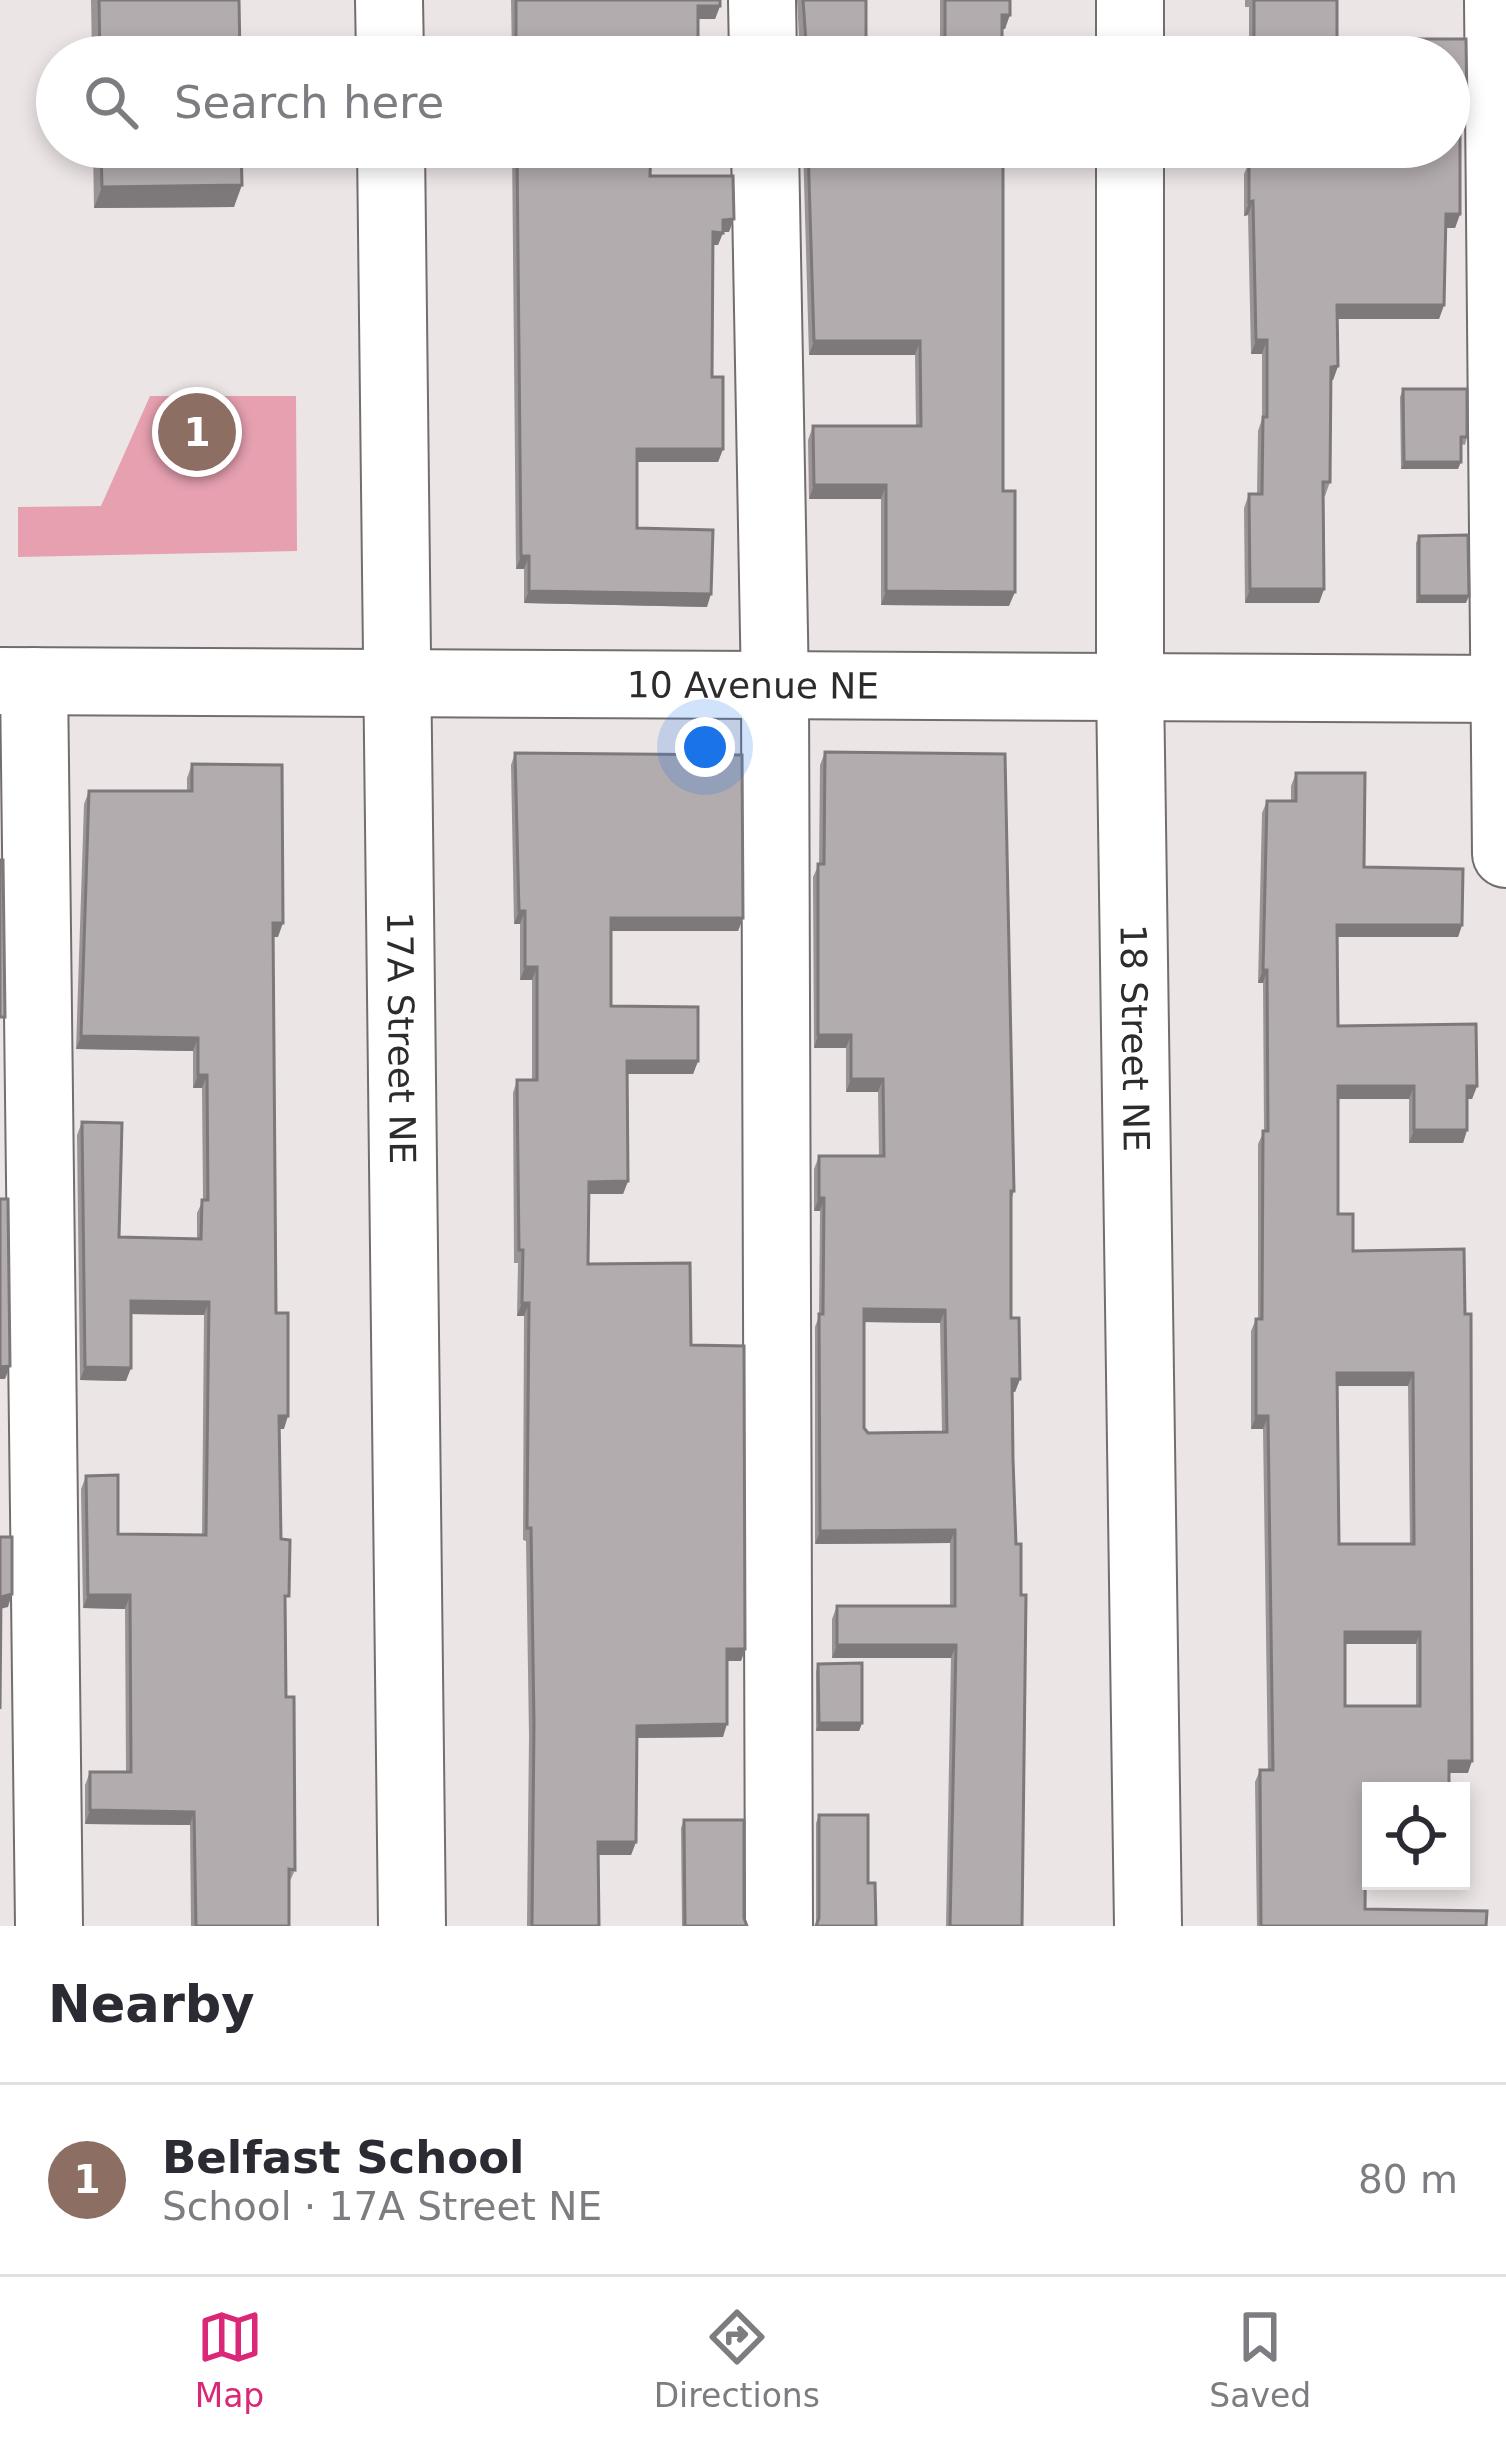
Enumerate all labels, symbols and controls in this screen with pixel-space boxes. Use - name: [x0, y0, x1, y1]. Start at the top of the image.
- search box: [36, 36, 1470, 168]
- icon: search: [78, 69, 144, 135]
- text: Search here: [174, 76, 444, 129]
- pin: 1: [158, 387, 236, 477]
- street label: 10 Avenue NE: [627, 664, 879, 707]
- your location: [675, 717, 735, 777]
- street label: 17A Street NE: [379, 911, 423, 1164]
- street label: 18 Street NE: [1112, 924, 1157, 1152]
- map controls: [1362, 1782, 1470, 1890]
- button: locate: [1362, 1782, 1470, 1890]
- text: Nearby: [48, 1975, 255, 2034]
- text: Belfast School: [162, 2131, 525, 2184]
- text: 1: [73, 2157, 101, 2202]
- text: 80 m: [1358, 2157, 1458, 2202]
- text: School · 17A Street NE: [162, 2184, 602, 2229]
- tab: Map: [195, 2304, 264, 2415]
- tab: Directions: [654, 2304, 820, 2415]
- tab: Saved: [1209, 2304, 1311, 2415]

